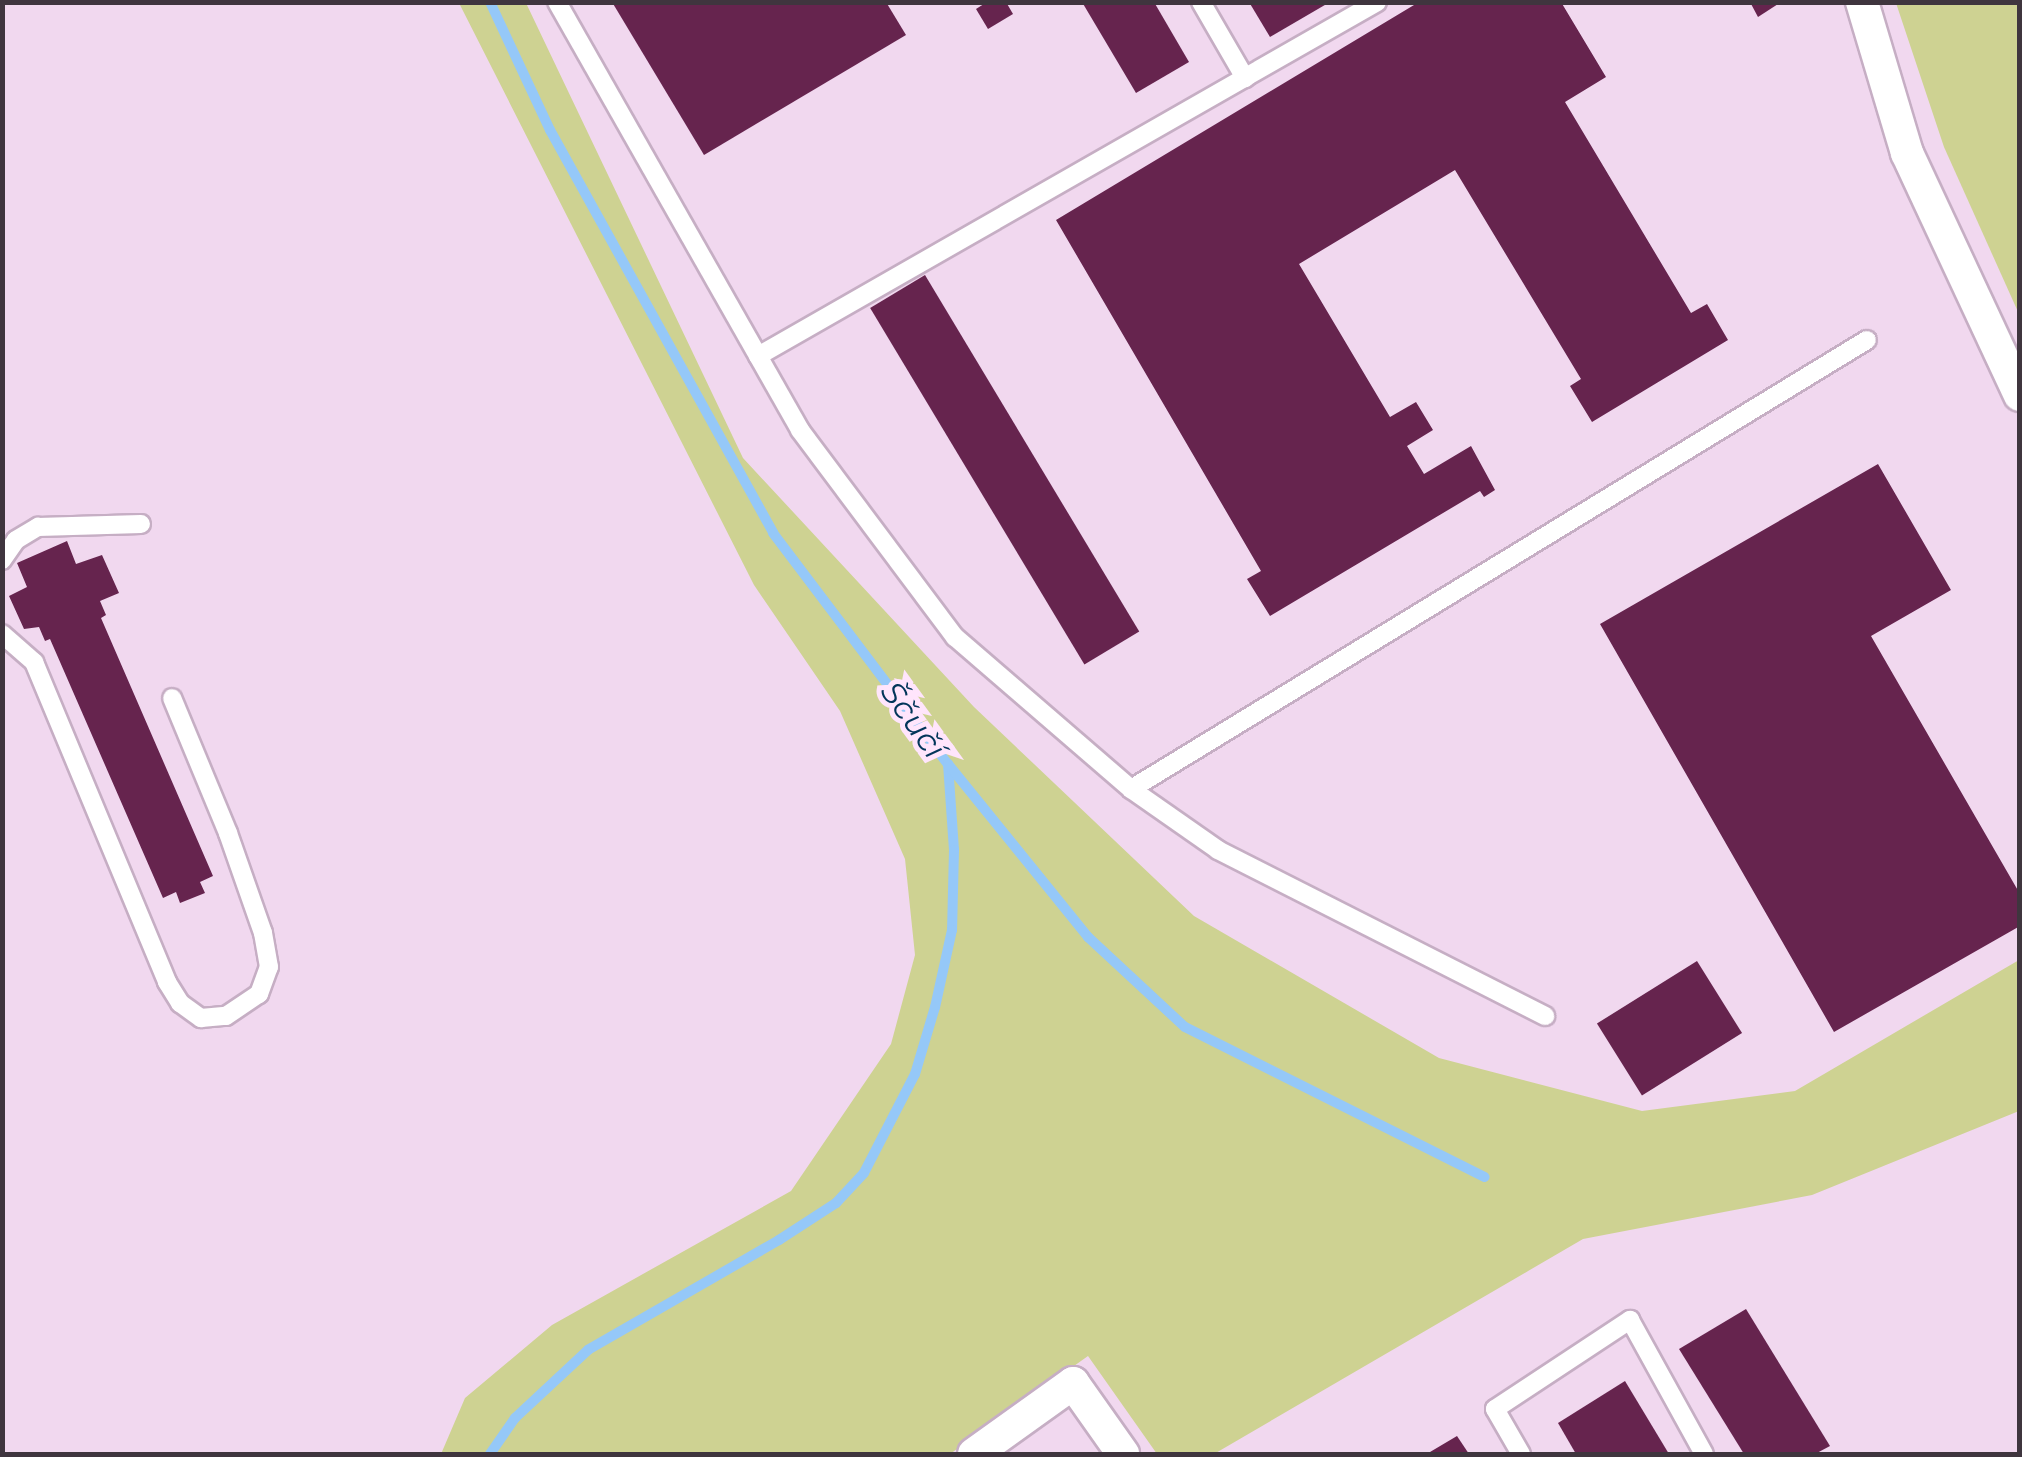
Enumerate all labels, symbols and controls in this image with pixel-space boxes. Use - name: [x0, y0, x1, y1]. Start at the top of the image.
- water label: Ščučí: [872, 674, 954, 766]

